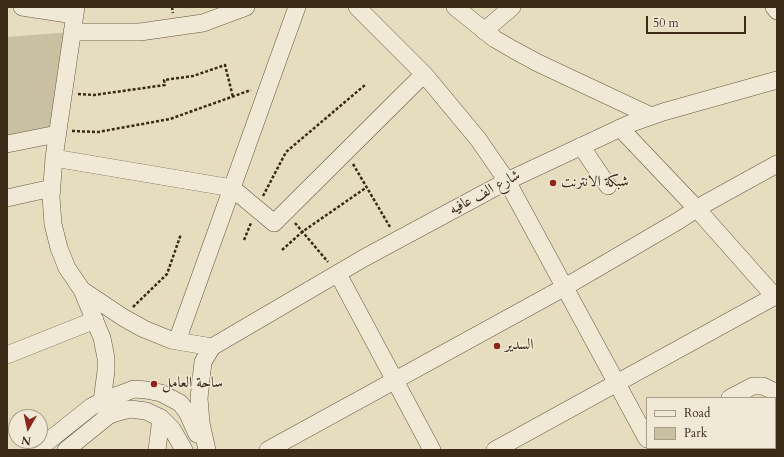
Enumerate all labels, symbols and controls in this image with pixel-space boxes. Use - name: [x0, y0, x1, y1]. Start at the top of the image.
- scale bar: [648, 8, 748, 34]
- text: 50 m: [653, 15, 679, 31]
- street label: شارع الف عافيه: [446, 167, 524, 219]
- place label: شبكة الانترنت: [561, 174, 629, 192]
- marker: شبكة الانترنت: [548, 178, 558, 188]
- place label: السدير: [505, 337, 534, 355]
- marker: السدير: [492, 341, 502, 351]
- place label: ساحة العامل: [162, 375, 223, 393]
- marker: ساحة العامل: [149, 379, 159, 389]
- legend: [646, 397, 776, 449]
- text: Road: [684, 405, 710, 421]
- north arrow: [8, 409, 48, 449]
- text: Park: [684, 425, 707, 441]
- text: N: [20, 432, 32, 449]

